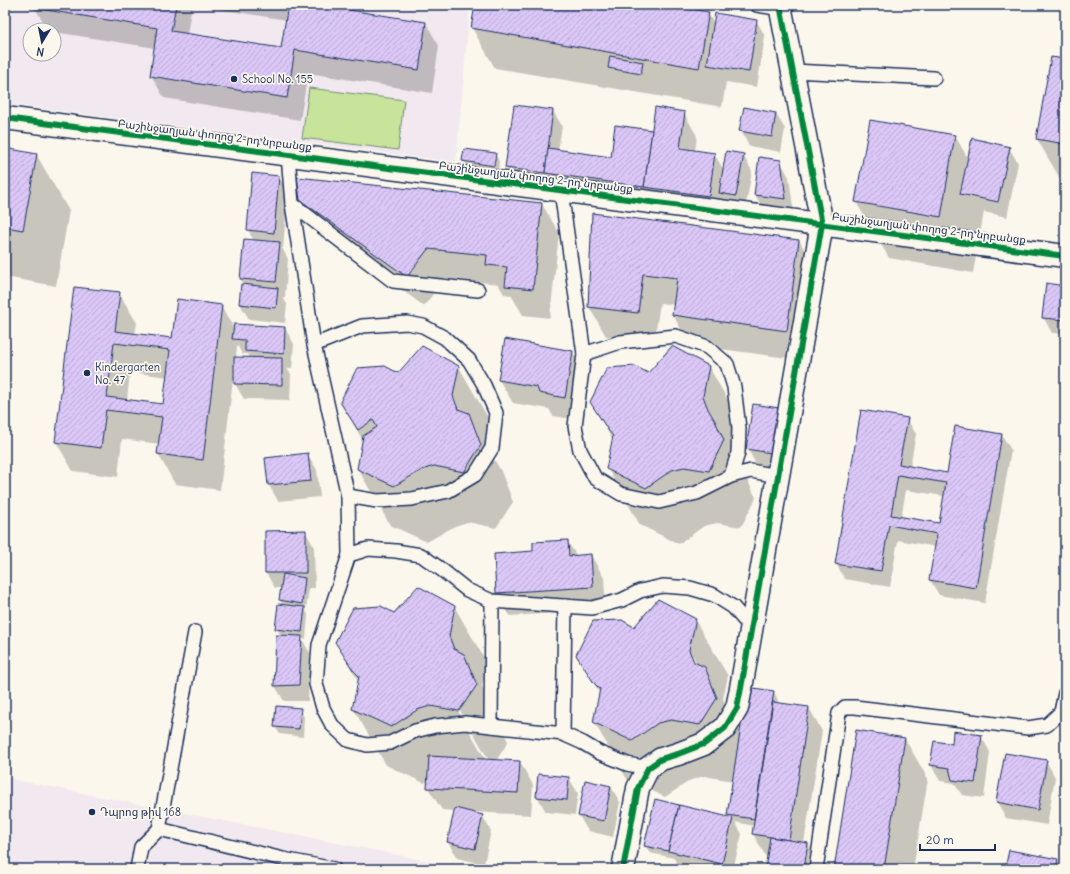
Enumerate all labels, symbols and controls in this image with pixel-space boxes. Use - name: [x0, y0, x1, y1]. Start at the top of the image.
- north arrow: [22, 22, 62, 62]
- text: N: [35, 44, 45, 59]
- place label: School No. 155: [242, 72, 313, 86]
- marker: School No. 155: [229, 74, 239, 84]
- street label: Բաշինջաղյան փողոց 2-րդ նրբանցք: [117, 116, 313, 154]
- street label: Բաշինջաղյան փողոց 2-րդ նրբանցք: [438, 158, 634, 196]
- street label: Բաշինջաղյան փողոց 2-րդ նրբանցք: [831, 209, 1027, 247]
- place label: Kindergarten No. 47: [95, 360, 160, 387]
- marker: Kindergarten No. 47: [82, 368, 92, 378]
- place label: Դպրոց թիվ 168: [100, 805, 181, 819]
- marker: Դպրոց թիվ 168: [87, 807, 97, 817]
- scale bar: [920, 826, 995, 852]
- text: 20 m: [926, 832, 954, 847]

